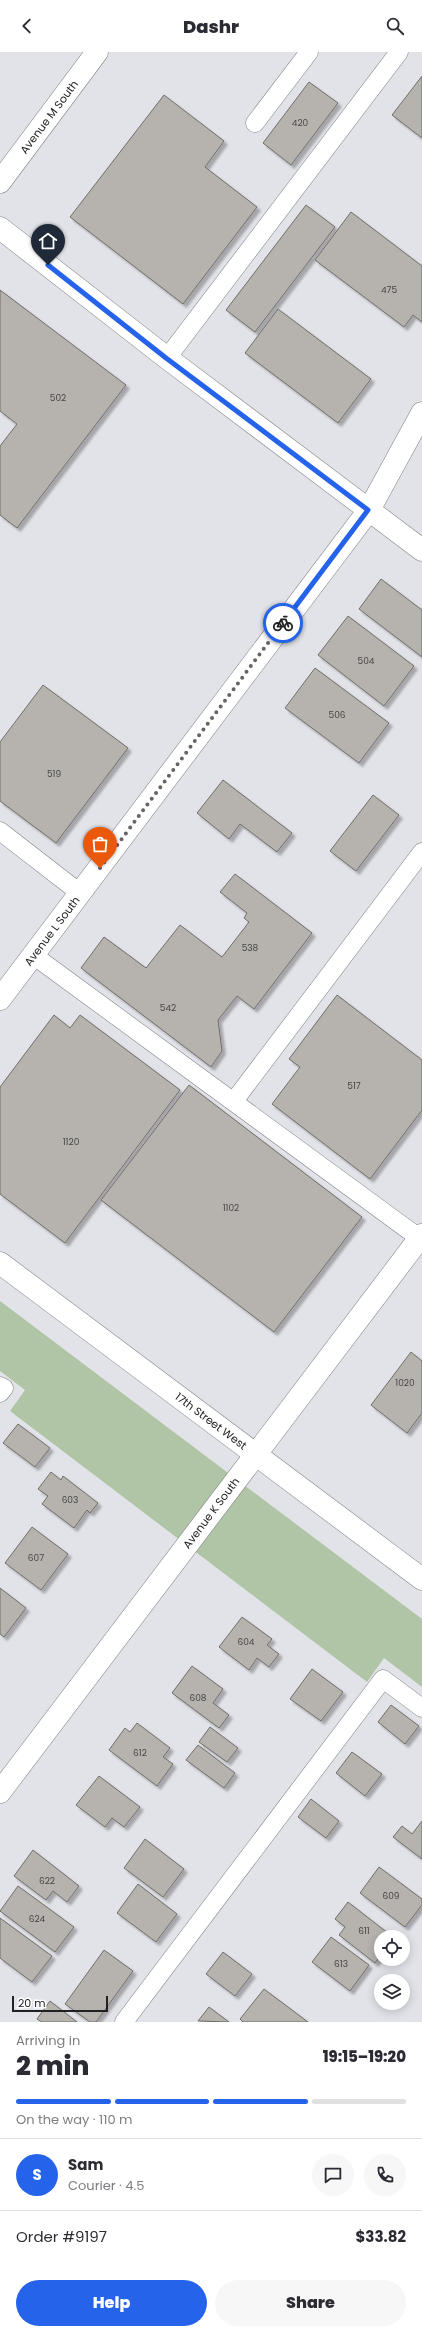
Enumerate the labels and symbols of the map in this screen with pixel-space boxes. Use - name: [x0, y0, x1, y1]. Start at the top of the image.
- street label: Avenue M South: [16, 77, 82, 157]
- house number: 420: [292, 117, 309, 129]
- pin: [31, 224, 65, 265]
- house number: 475: [381, 284, 397, 296]
- house number: 502: [50, 392, 66, 404]
- courier: [263, 603, 303, 643]
- house number: 504: [358, 655, 375, 667]
- house number: 506: [328, 709, 346, 721]
- house number: 519: [47, 768, 61, 780]
- pin: [83, 827, 117, 868]
- street label: Avenue L South: [20, 893, 84, 969]
- house number: 538: [242, 942, 259, 954]
- house number: 542: [160, 1002, 176, 1014]
- house number: 517: [347, 1080, 361, 1092]
- house number: 1120: [63, 1136, 80, 1148]
- house number: 1102: [223, 1202, 239, 1214]
- house number: 1020: [395, 1377, 415, 1389]
- street label: 17th Street West: [172, 1389, 250, 1453]
- street label: Avenue K South: [179, 1474, 243, 1552]
- house number: 603: [62, 1494, 78, 1506]
- house number: 607: [28, 1552, 44, 1564]
- house number: 604: [237, 1636, 255, 1648]
- house number: 608: [189, 1692, 207, 1704]
- house number: 612: [133, 1747, 147, 1759]
- house number: 622: [39, 1875, 55, 1887]
- house number: 609: [382, 1890, 400, 1902]
- house number: 624: [29, 1913, 46, 1925]
- house number: 611: [358, 1925, 370, 1937]
- house number: 613: [334, 1958, 348, 1970]
- scale bar: [12, 1994, 108, 2013]

